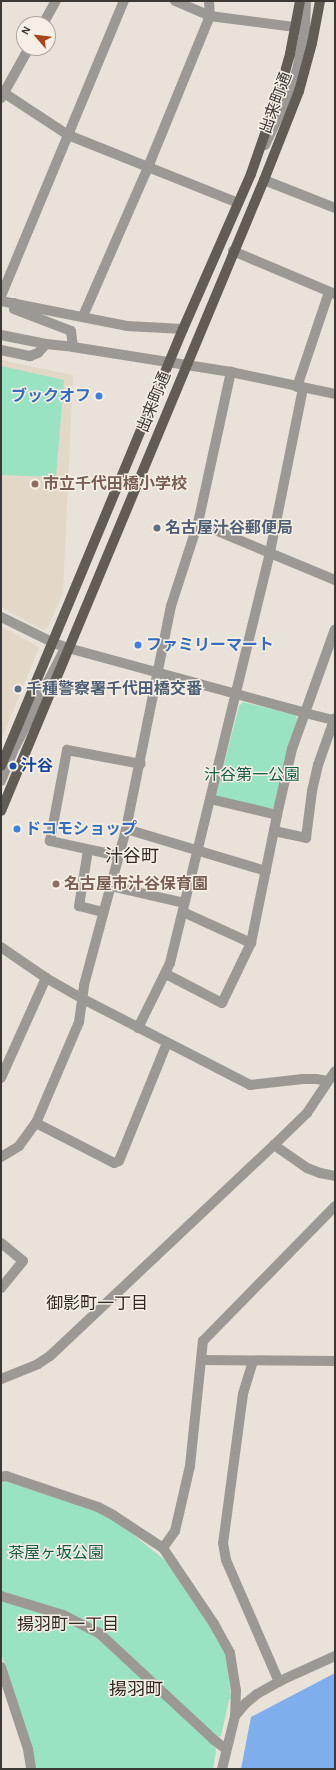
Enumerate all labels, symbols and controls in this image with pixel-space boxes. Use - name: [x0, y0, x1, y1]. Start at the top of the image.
- north arrow: [16, 16, 56, 56]
- text: N: [19, 25, 32, 37]
- street label: 出来町通: [256, 70, 296, 136]
- street label: 出来町通: [133, 369, 175, 435]
- place label: ブックオフ: [11, 386, 91, 406]
- marker: ブックオフ: [94, 391, 104, 401]
- place label: 市立千代田橋小学校: [43, 474, 187, 494]
- marker: 市立千代田橋小学校: [30, 479, 40, 489]
- place label: 名古屋汁谷郵便局: [165, 518, 293, 538]
- marker: 名古屋汁谷郵便局: [152, 523, 162, 533]
- place label: ファミリーマート: [146, 635, 274, 655]
- marker: ファミリーマート: [133, 640, 143, 650]
- place label: 千種警察署千代田橋交番: [26, 679, 202, 699]
- marker: 千種警察署千代田橋交番: [13, 684, 23, 694]
- place label: 汁谷: [21, 756, 53, 776]
- marker: 汁谷: [8, 761, 18, 771]
- park label: 汁谷第一公園: [204, 765, 300, 785]
- place label: ドコモショップ: [25, 819, 137, 839]
- marker: ドコモショップ: [12, 824, 22, 834]
- district label: 汁谷町: [105, 846, 159, 868]
- place label: 名古屋市汁谷保育園: [64, 874, 208, 894]
- marker: 名古屋市汁谷保育園: [51, 879, 61, 889]
- district label: 御影町一丁目: [46, 1294, 148, 1314]
- park label: 茶屋ヶ坂公園: [8, 1543, 104, 1563]
- district label: 揚羽町一丁目: [17, 1615, 119, 1635]
- district label: 揚羽町: [109, 1679, 163, 1701]

